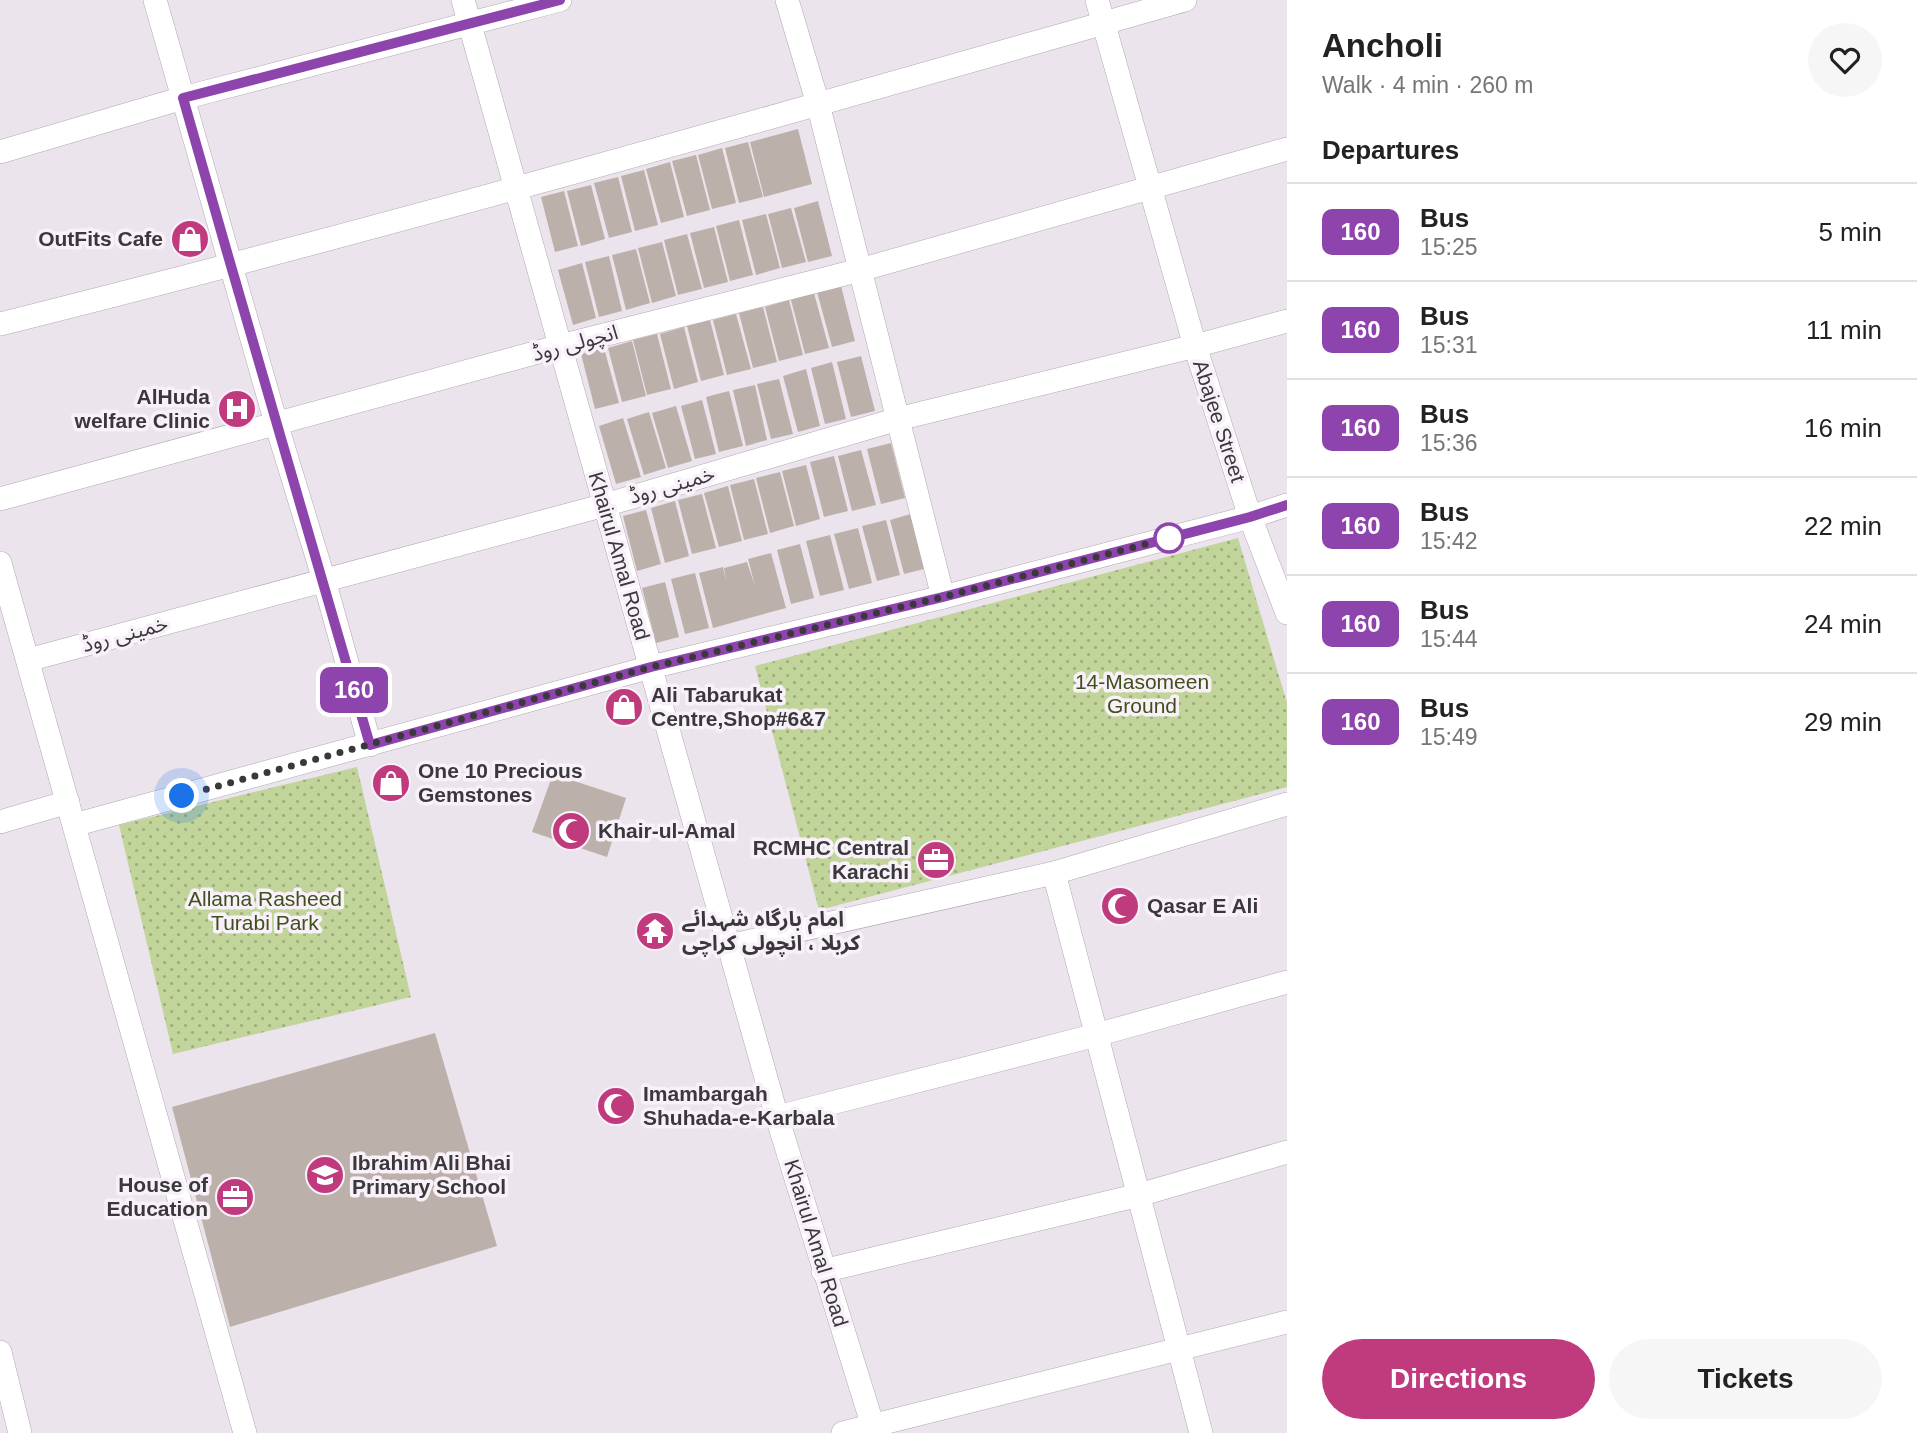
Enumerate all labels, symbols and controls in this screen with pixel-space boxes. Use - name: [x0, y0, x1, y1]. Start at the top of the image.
- button: heart: [1808, 23, 1882, 97]
- text: Ancholi: [1322, 27, 1443, 64]
- text: Walk · 4 min · 260 m: [1322, 72, 1533, 98]
- text: Departures: [1322, 135, 1459, 165]
- text: Bus: [1420, 203, 1469, 233]
- text: 5 min: [1818, 217, 1882, 247]
- shop icon: OutFits Cafe: [169, 218, 211, 260]
- text: 160: [1340, 218, 1381, 245]
- place label: OutFits Cafe: [38, 227, 163, 250]
- text: 15:25: [1420, 234, 1478, 260]
- text: Bus: [1420, 301, 1469, 331]
- text: 11 min: [1806, 315, 1882, 345]
- text: 160: [1340, 316, 1381, 343]
- street label: انچولی روڈ: [529, 320, 621, 367]
- text: 15:31: [1420, 332, 1478, 358]
- street label: Abajee Street: [1189, 357, 1250, 485]
- place label: AlHuda welfare Clinic: [74, 385, 210, 432]
- hospital icon: AlHuda welfare Clinic: [216, 388, 258, 430]
- text: Bus: [1420, 399, 1469, 429]
- text: 16 min: [1804, 413, 1882, 443]
- text: 160: [1340, 414, 1381, 441]
- text: 15:36: [1420, 430, 1478, 456]
- street label: خمینی روڈ: [626, 461, 718, 509]
- street label: Khairul Amal Road: [584, 469, 655, 643]
- text: Bus: [1420, 497, 1469, 527]
- text: 22 min: [1804, 511, 1882, 541]
- text: 160: [1340, 512, 1381, 539]
- unlabelled marker: [1154, 523, 1184, 553]
- text: 15:42: [1420, 528, 1478, 554]
- text: Bus: [1420, 595, 1469, 625]
- text: 24 min: [1804, 609, 1882, 639]
- text: 160: [1340, 610, 1381, 637]
- street label: خمینی روڈ: [79, 611, 171, 657]
- text: 15:44: [1420, 626, 1478, 652]
- line badge: 160: [314, 667, 394, 713]
- park label: 14-Masomeen Ground: [1075, 670, 1209, 717]
- text: 160: [334, 676, 374, 703]
- place label: Ali Tabarukat Centre,Shop#6&7: [651, 683, 826, 730]
- shop icon: Ali Tabarukat Centre,Shop#6&7: [603, 686, 645, 728]
- text: Bus: [1420, 693, 1469, 723]
- text: 29 min: [1804, 707, 1882, 737]
- text: 160: [1340, 708, 1381, 735]
- text: 15:49: [1420, 724, 1478, 750]
- place label: One 10 Precious Gemstones: [418, 759, 583, 806]
- shop icon: One 10 Precious Gemstones: [370, 762, 412, 804]
- your location: [164, 778, 199, 813]
- mosque icon: Khair-ul-Amal: [550, 810, 592, 852]
- place label: Khair-ul-Amal: [598, 819, 736, 842]
- place label: RCMHC Central Karachi: [753, 836, 909, 883]
- office icon: RCMHC Central Karachi: [915, 839, 957, 881]
- mosque icon: Qasar E Ali: [1099, 885, 1141, 927]
- park label: Allama Rasheed Turabi Park: [188, 887, 342, 934]
- place label: Qasar E Ali: [1147, 894, 1258, 917]
- place label: امام بارگاہ شہدائے کربلا ، انچولی کراچی: [682, 907, 860, 957]
- temple icon: امام بارگاہ شہدائے کربلا ، انچولی کراچی: [634, 910, 676, 952]
- place label: Imambargah Shuhada-e-Karbala: [643, 1082, 835, 1129]
- mosque icon: Imambargah Shuhada-e-Karbala: [595, 1085, 637, 1127]
- place label: Ibrahim Ali Bhai Primary School: [352, 1151, 511, 1198]
- school or university icon: Ibrahim Ali Bhai Primary School: [304, 1154, 346, 1196]
- street label: Khairul Amal Road: [780, 1156, 853, 1329]
- place label: House of Education: [106, 1173, 209, 1220]
- office icon: House of Education: [214, 1176, 256, 1218]
- button: Directions: [1322, 1339, 1595, 1419]
- button: Tickets: [1609, 1339, 1882, 1419]

